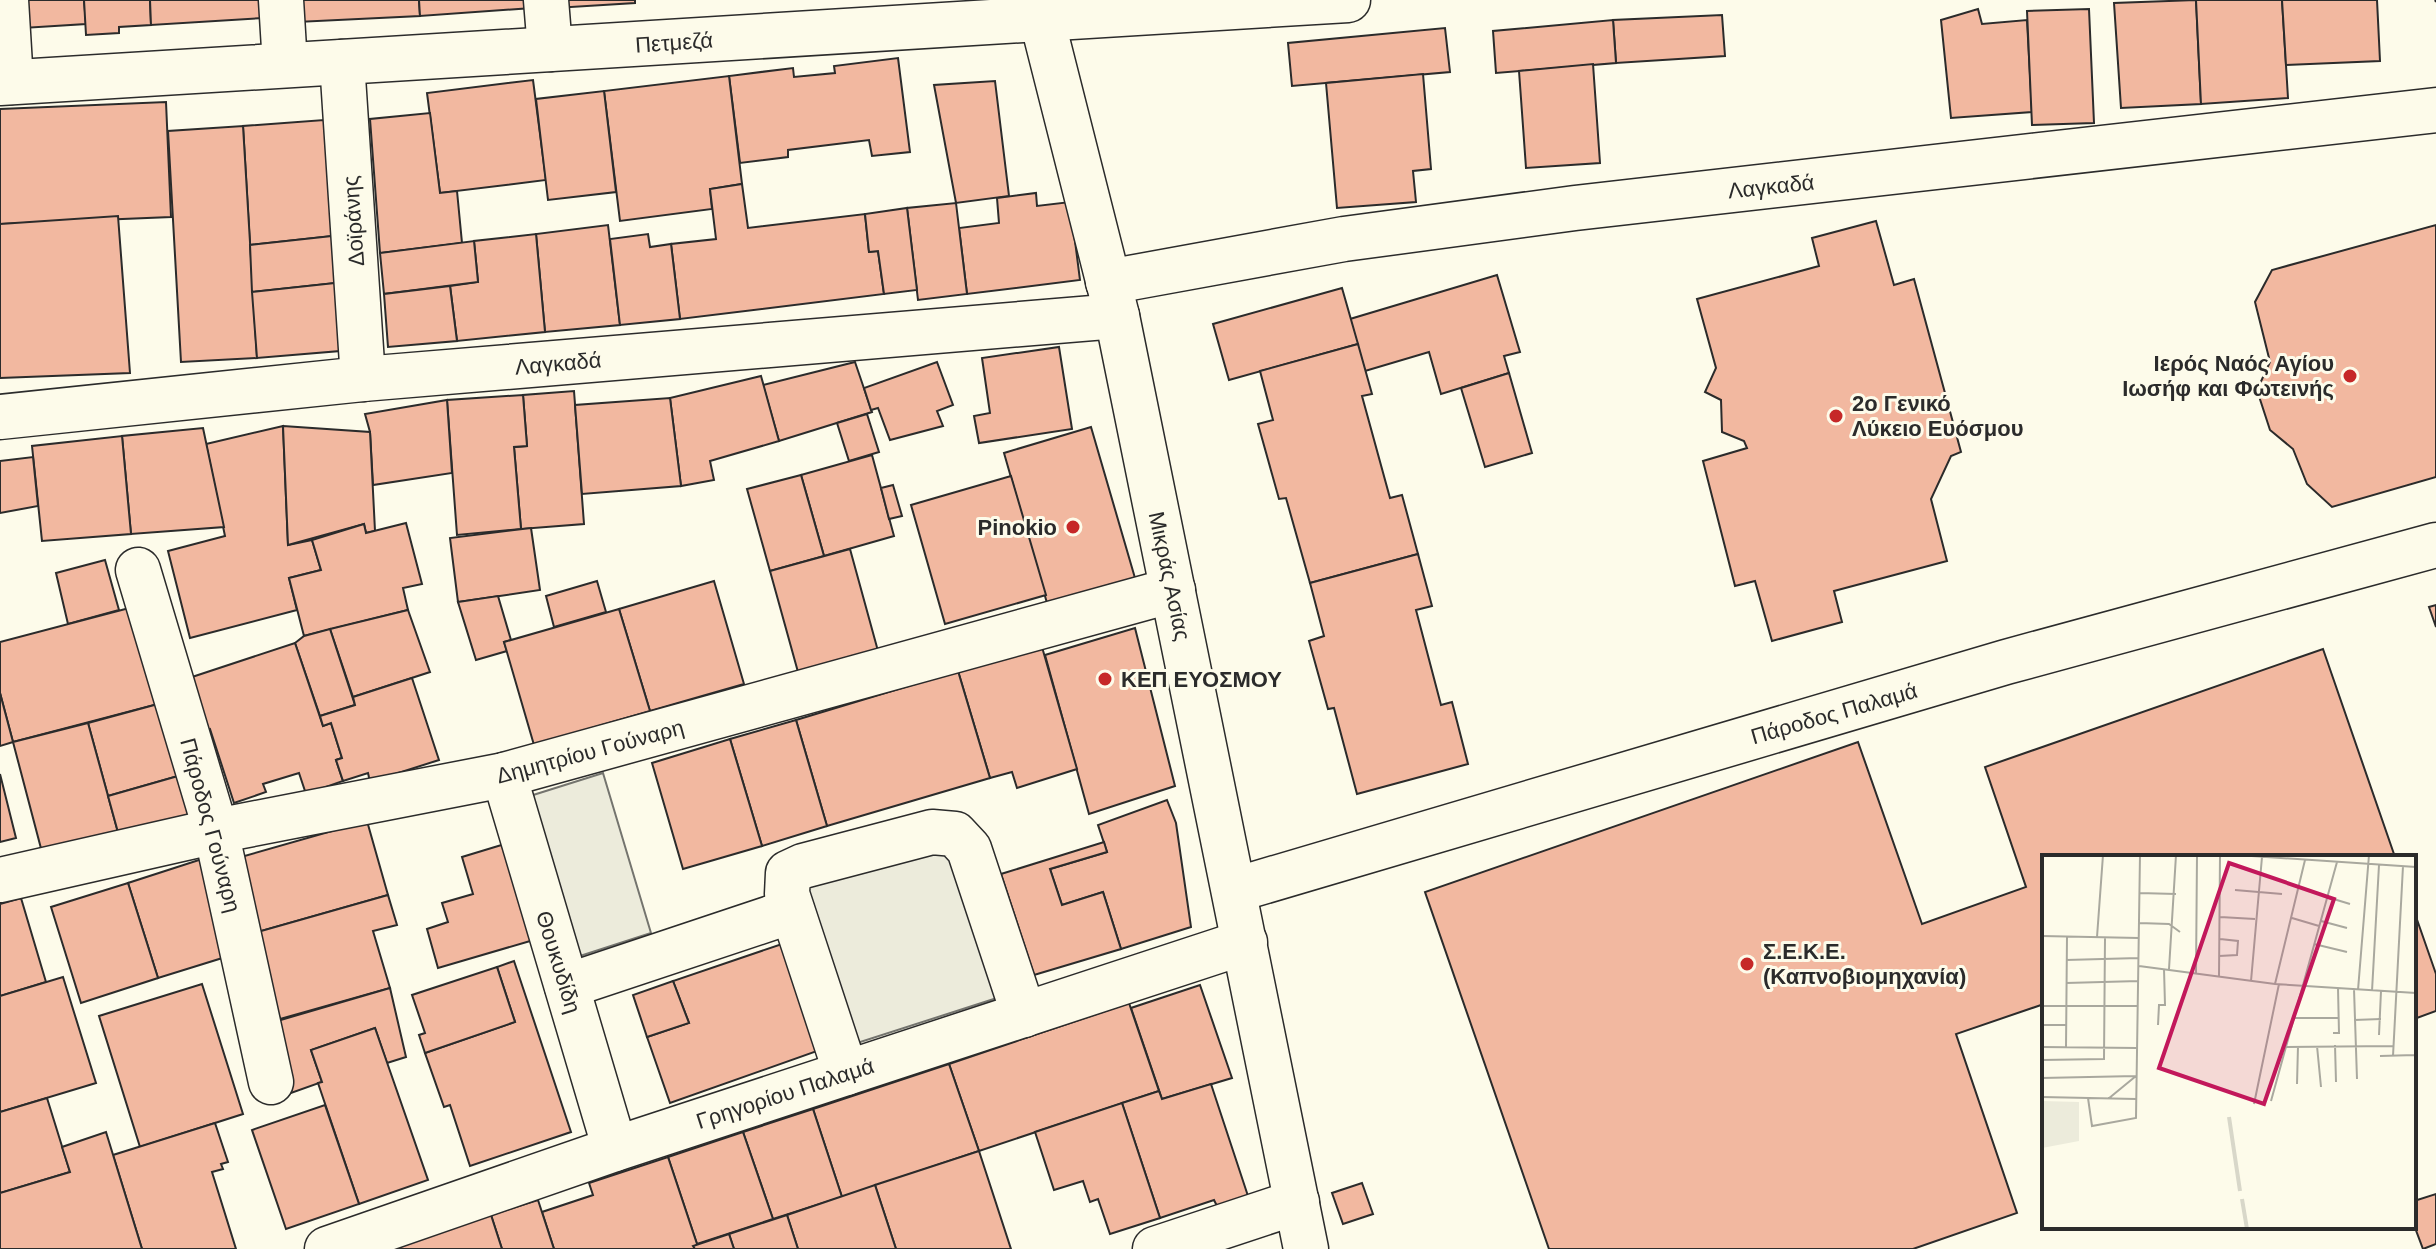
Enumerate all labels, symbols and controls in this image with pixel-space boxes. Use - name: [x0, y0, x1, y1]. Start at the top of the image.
- street label: Πετμεζά: [634, 27, 714, 58]
- street label: Λαγκαδά: [1727, 169, 1816, 203]
- street label: Δοϊράνης: [338, 175, 369, 267]
- street label: Λαγκαδά: [514, 347, 603, 380]
- place label: Ιερός Ναός Αγίου Ιωσήφ και Φωτεινής: [2122, 351, 2334, 401]
- marker: Ιερός Ναός Αγίου Ιωσήφ και Φωτεινής: [2341, 367, 2359, 385]
- place label: 2ο Γενικό Λύκειο Ευόσμου: [1852, 391, 2024, 441]
- marker: 2ο Γενικό Λύκειο Ευόσμου: [1827, 407, 1845, 425]
- street label: Μικράς Ασίας: [1144, 509, 1195, 643]
- place label: Pinokio: [978, 515, 1057, 540]
- marker: Pinokio: [1064, 518, 1082, 536]
- place label: ΚΕΠ ΕΥΟΣΜΟΥ: [1121, 667, 1282, 692]
- marker: ΚΕΠ ΕΥΟΣΜΟΥ: [1096, 670, 1114, 688]
- street label: Πάροδος Παλαμά: [1748, 678, 1920, 749]
- street label: Δημητρίου Γούναρη: [494, 714, 687, 789]
- street label: Πάροδος Γούναρη: [175, 735, 246, 915]
- inset map: [2042, 855, 2416, 1229]
- street label: Θουκυδίδη: [531, 908, 586, 1016]
- place label: Σ.Ε.Κ.Ε. (Καπνοβιομηχανία): [1763, 939, 1966, 989]
- marker: Σ.Ε.Κ.Ε. (Καπνοβιομηχανία): [1738, 955, 1756, 973]
- street label: Γρηγορίου Παλαμά: [693, 1053, 877, 1134]

